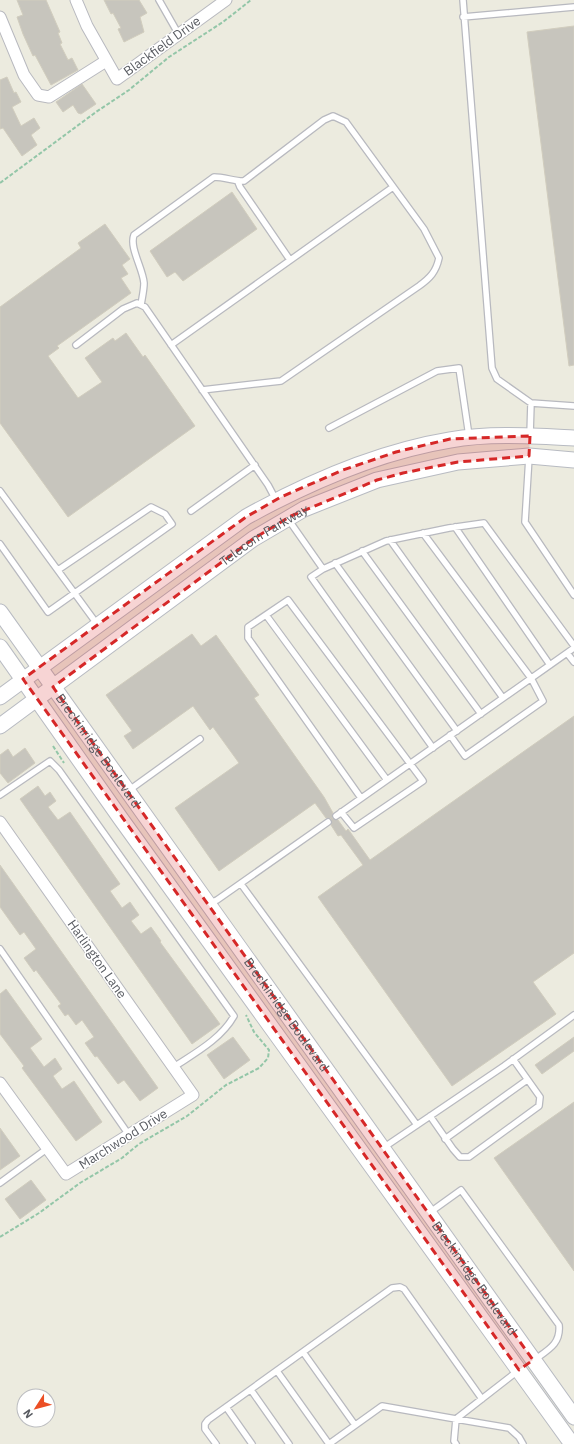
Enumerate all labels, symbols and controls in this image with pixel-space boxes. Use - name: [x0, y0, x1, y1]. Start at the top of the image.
- street label: Blackfield Drive: [120, 12, 204, 80]
- street label: Telecom Parkway: [216, 500, 311, 569]
- street label: Breckinridge Boulevard: [52, 690, 145, 811]
- street label: Harlington Lane: [64, 916, 130, 1002]
- street label: Breckinridge Boulevard: [240, 954, 333, 1075]
- street label: Marchwood Drive: [76, 1105, 170, 1173]
- street label: Breckinridge Boulevard: [428, 1218, 521, 1338]
- north arrow: [16, 1388, 56, 1428]
- text: N: [20, 1407, 36, 1421]

